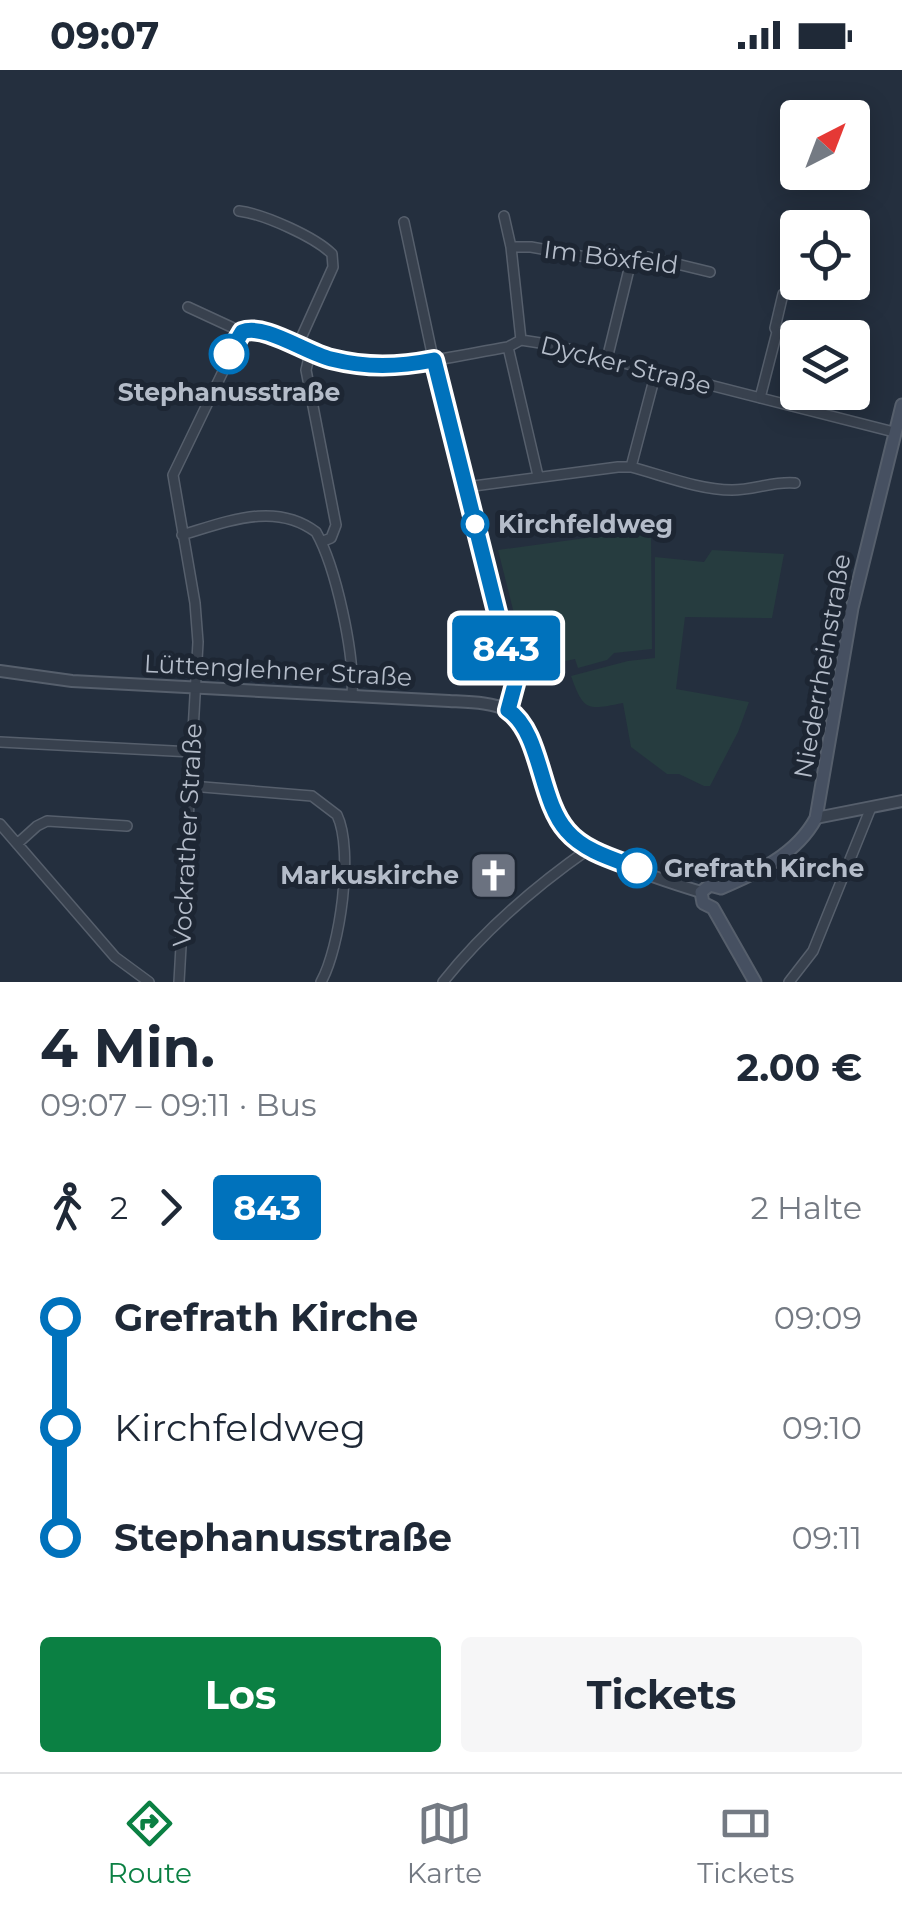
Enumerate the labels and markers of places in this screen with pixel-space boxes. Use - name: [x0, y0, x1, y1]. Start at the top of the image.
- marker: Stephanusstraße: [210, 335, 248, 373]
- place label: Stephanusstraße: [118, 377, 340, 407]
- place label: Kirchfeldweg: [498, 509, 673, 539]
- marker: Kirchfeldweg: [462, 511, 488, 537]
- church icon: Markuskirche: [468, 849, 520, 901]
- marker: Grefrath Kirche: [618, 849, 656, 887]
- place label: Grefrath Kirche: [664, 853, 864, 883]
- place label: Markuskirche: [280, 860, 459, 890]

